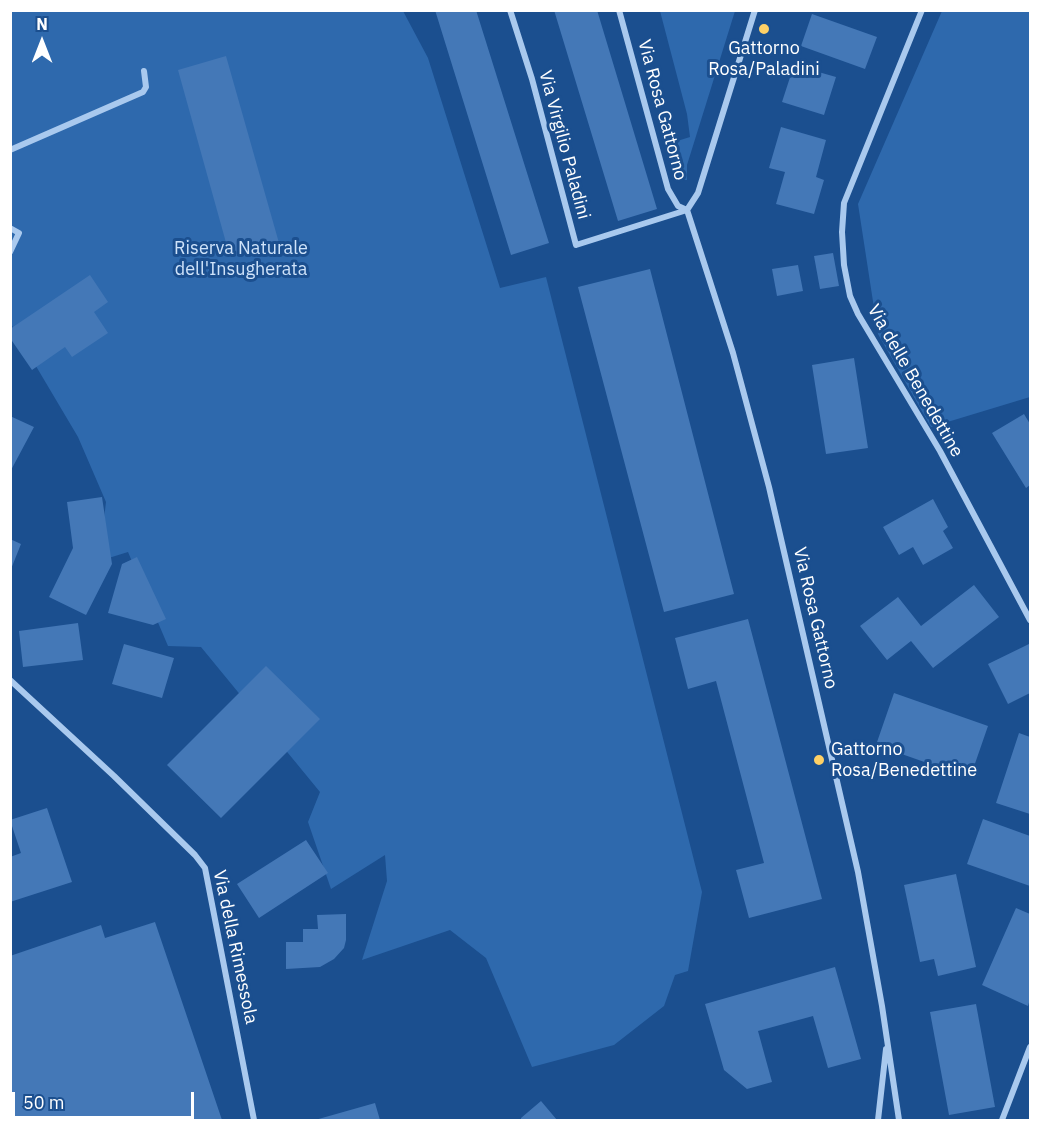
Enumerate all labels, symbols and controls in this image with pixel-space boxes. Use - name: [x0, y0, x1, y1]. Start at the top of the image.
- north arrow: [12, 12, 72, 72]
- text: N: [36, 14, 48, 34]
- marker: Gattorno Rosa/Paladini: [757, 22, 771, 36]
- street label: Via Rosa Gattorno: [633, 37, 691, 183]
- place label: Gattorno Rosa/Paladini: [708, 38, 820, 80]
- street label: Via Virgilio Paladini: [534, 68, 594, 222]
- park label: Riserva Naturale dell'Insugherata: [174, 238, 308, 280]
- street label: Via delle Benedettine: [862, 301, 968, 461]
- street label: Via Rosa Gattorno: [788, 545, 842, 691]
- place label: Gattorno Rosa/Benedettine: [831, 739, 977, 782]
- marker: Gattorno Rosa/Benedettine: [812, 753, 826, 767]
- street label: Via della Rimessola: [208, 868, 262, 1026]
- scale bar: [15, 1080, 196, 1118]
- text: 50 m: [23, 1091, 65, 1114]

